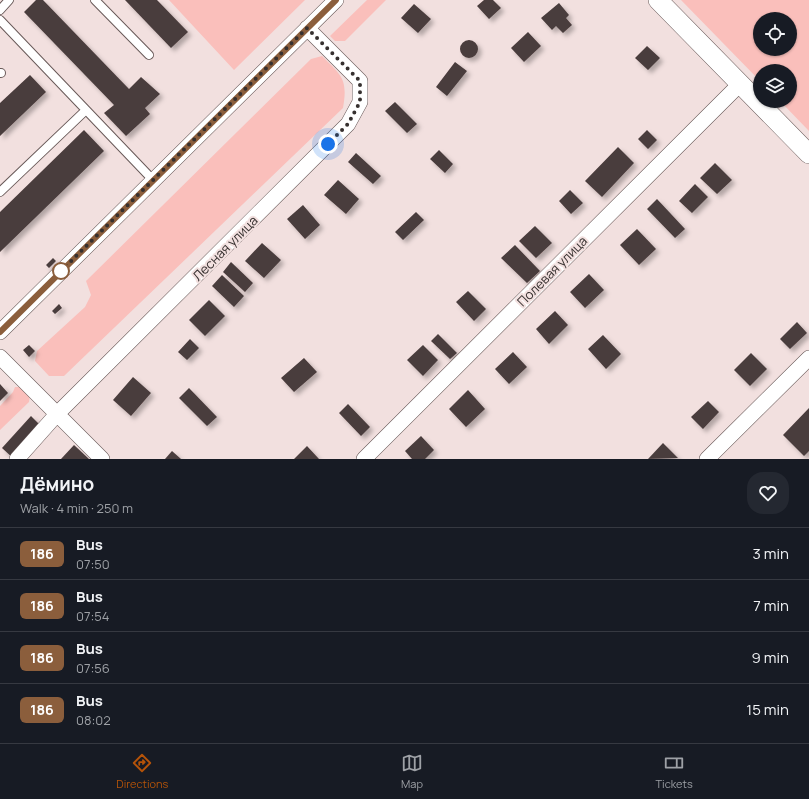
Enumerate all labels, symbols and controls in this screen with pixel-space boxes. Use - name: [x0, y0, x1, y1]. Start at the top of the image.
- map controls: [753, 12, 797, 108]
- button: locate: [753, 12, 797, 56]
- button: layers: [753, 64, 797, 108]
- your location: [318, 134, 338, 154]
- street label: Лесная улица: [188, 211, 262, 285]
- street label: Полевая улица: [513, 232, 591, 310]
- unlabelled marker: [52, 262, 70, 280]
- text: Дёмино: [20, 471, 94, 497]
- button: heart: [747, 472, 789, 514]
- text: Walk · 4 min · 250 m: [20, 499, 133, 517]
- text: Bus: [76, 534, 103, 555]
- text: 3 min: [753, 543, 789, 564]
- text: 186: [30, 544, 54, 563]
- text: 07:50: [76, 555, 110, 573]
- text: Bus: [76, 586, 103, 607]
- text: 7 min: [753, 595, 789, 616]
- text: 186: [30, 596, 54, 615]
- text: 07:54: [76, 607, 110, 625]
- text: Bus: [76, 638, 103, 659]
- text: 9 min: [752, 647, 789, 668]
- text: 186: [30, 648, 54, 667]
- text: 07:56: [76, 659, 110, 677]
- text: Bus: [76, 690, 103, 711]
- text: 15 min: [746, 699, 789, 720]
- text: 186: [30, 700, 54, 719]
- text: 08:02: [76, 711, 111, 729]
- tab: Directions: [116, 752, 168, 791]
- tab: Map: [401, 752, 423, 791]
- tab: Tickets: [656, 752, 693, 791]

